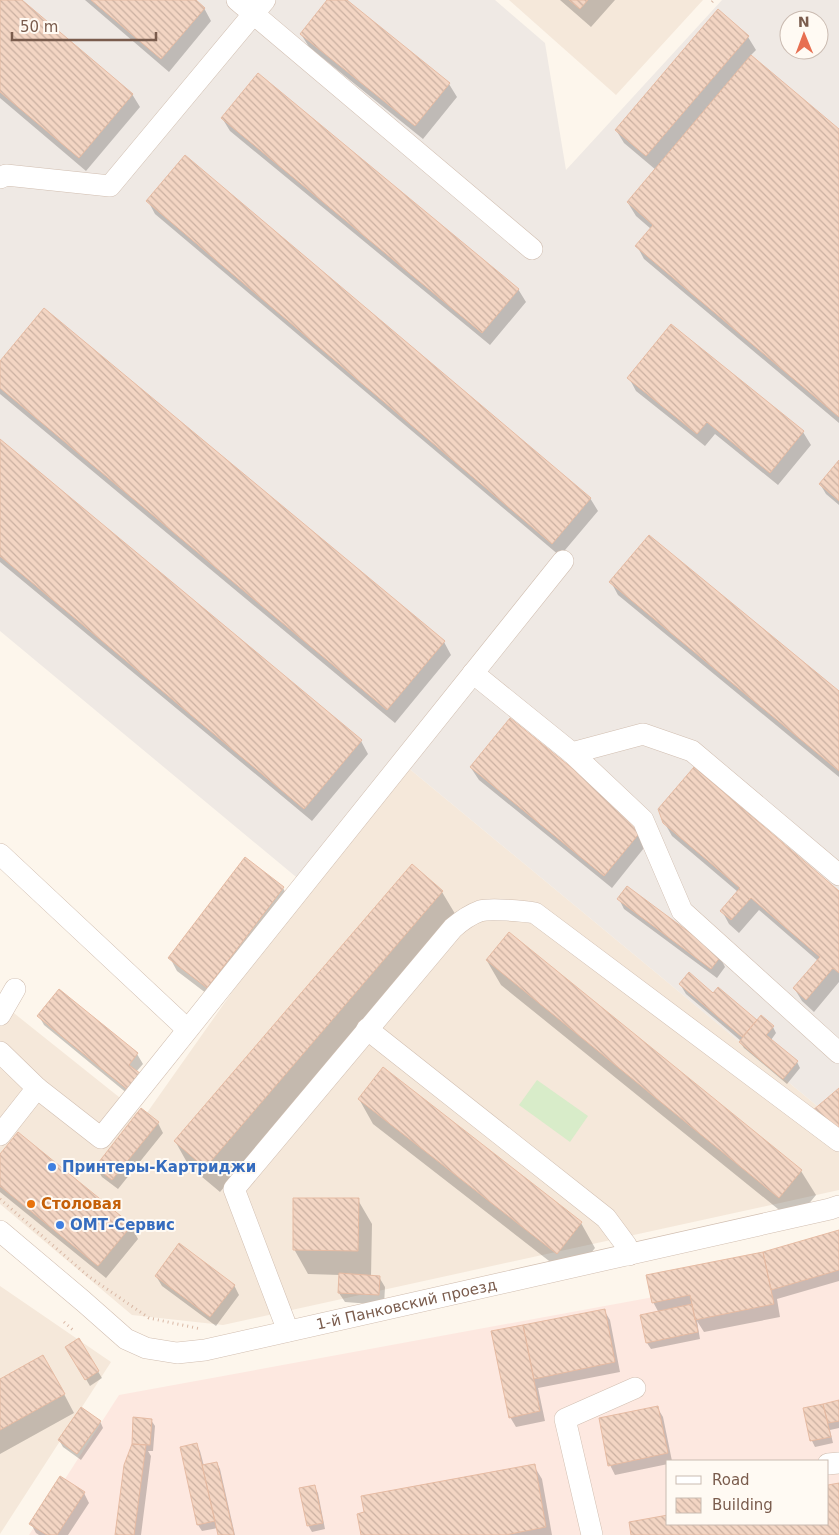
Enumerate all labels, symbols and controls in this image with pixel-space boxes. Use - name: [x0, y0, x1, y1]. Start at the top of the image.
- scale bar: [12, 10, 156, 42]
- north arrow: [779, 10, 829, 60]
- text: N: [798, 14, 810, 30]
- text: 50 m: [20, 18, 58, 36]
- place label: Принтеры-Картриджи: [62, 1158, 256, 1176]
- marker: Принтеры-Картриджи: [46, 1161, 58, 1173]
- place label: Столовая: [41, 1195, 122, 1213]
- marker: Столовая: [25, 1198, 37, 1210]
- place label: ОМТ-Сервис: [70, 1216, 175, 1234]
- marker: ОМТ-Сервис: [54, 1219, 66, 1231]
- street label: 1-й Панковский проезд: [314, 1275, 499, 1334]
- legend: [666, 1460, 829, 1525]
- text: Road: [712, 1471, 750, 1489]
- text: Building: [712, 1496, 773, 1514]

